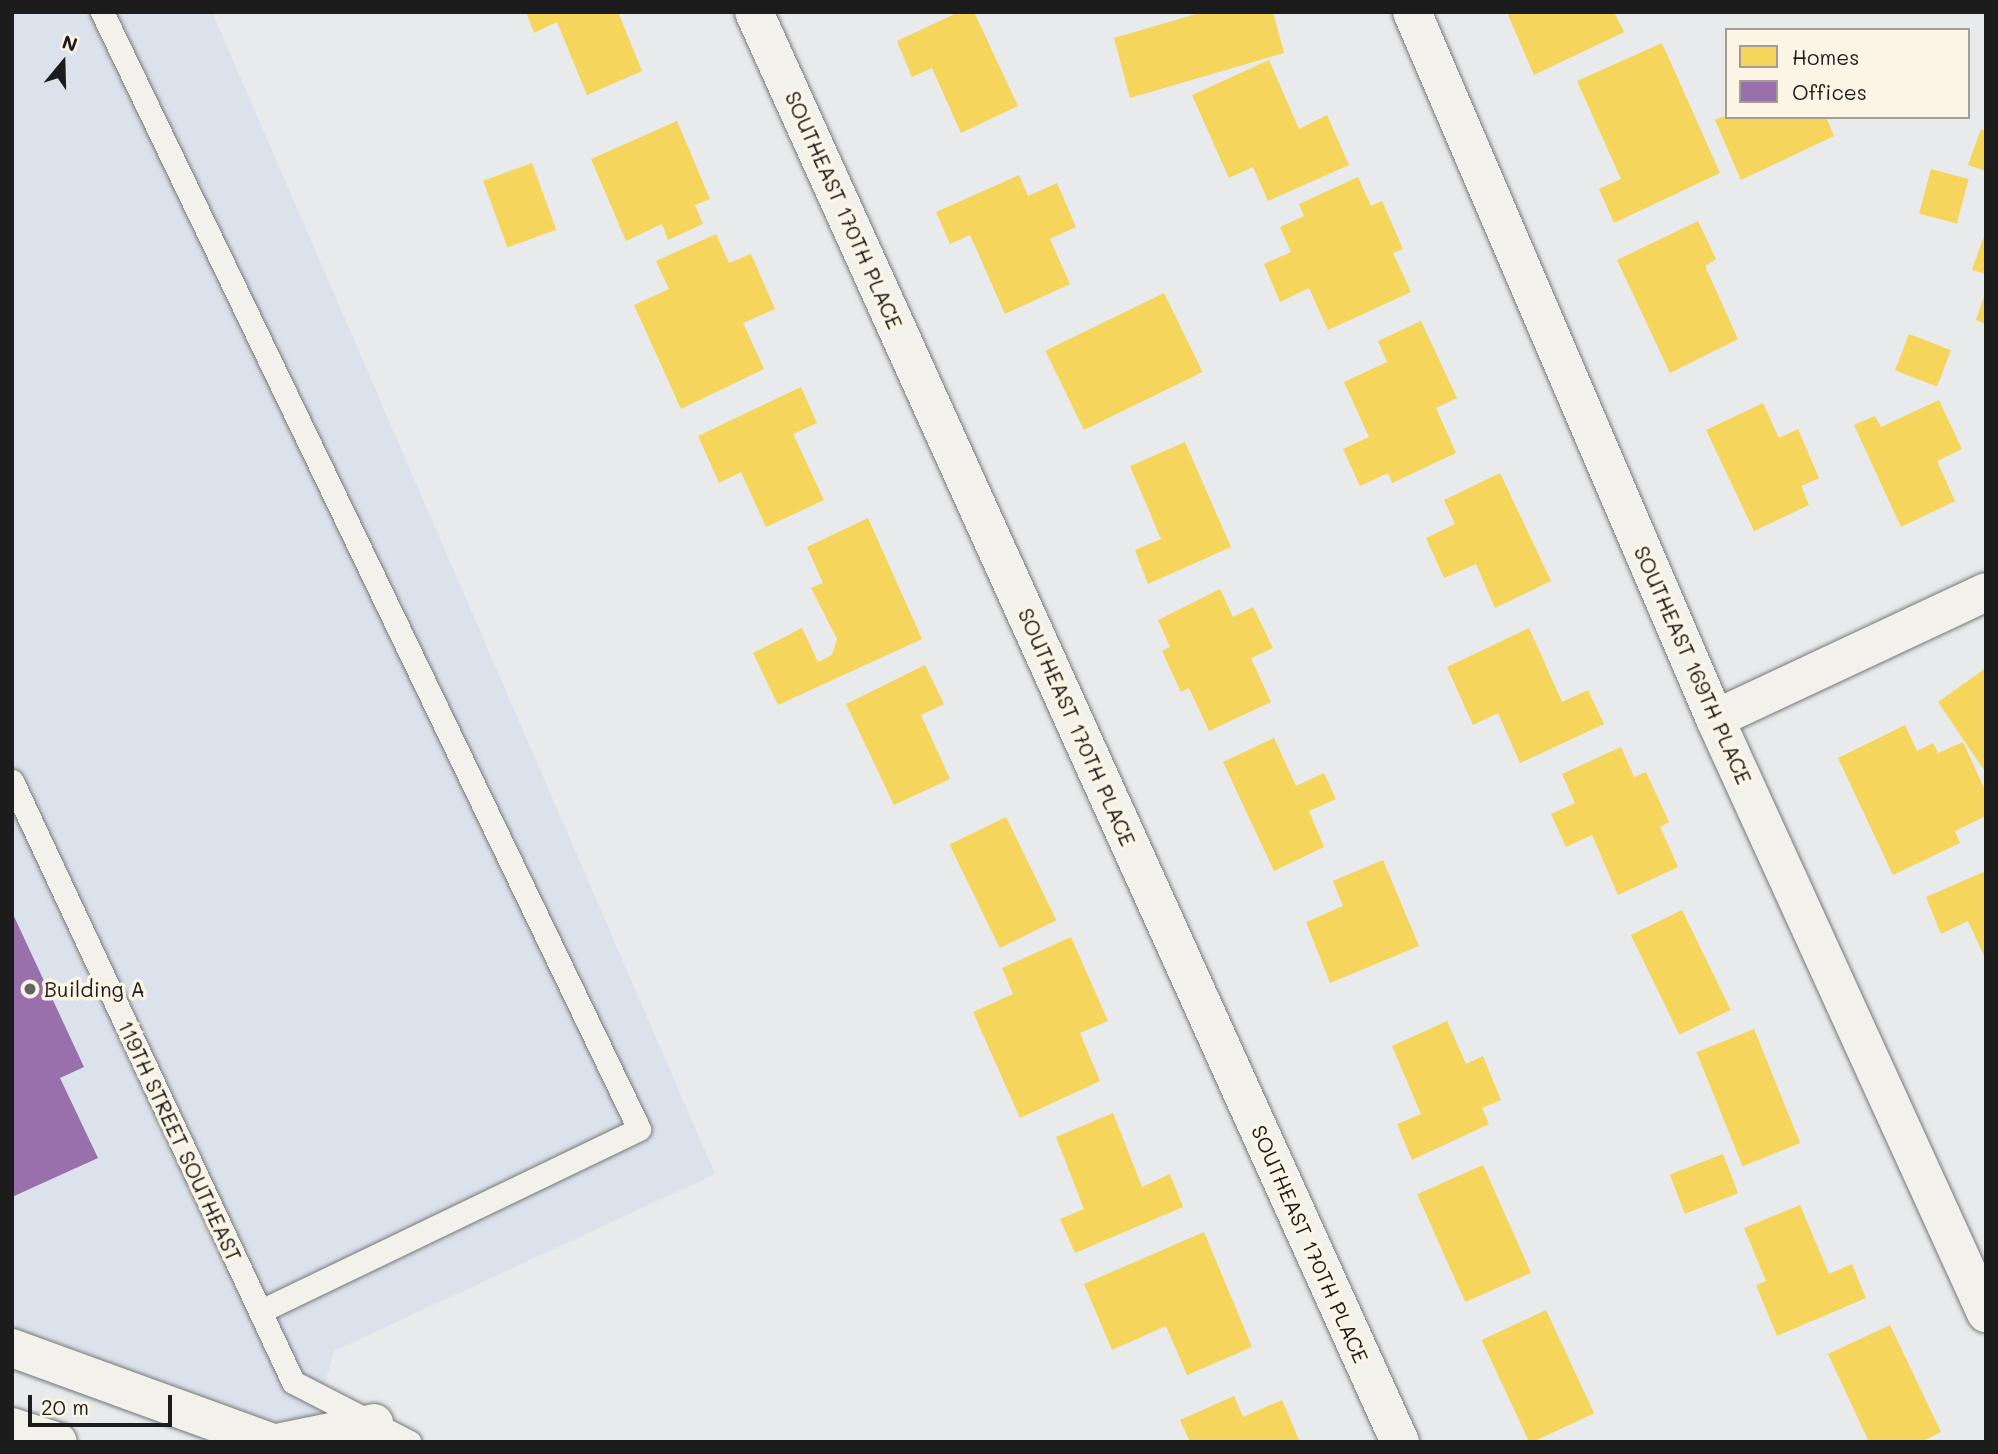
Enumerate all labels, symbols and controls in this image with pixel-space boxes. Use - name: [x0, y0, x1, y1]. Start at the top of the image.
- north arrow: [28, 28, 98, 98]
- legend: [1725, 28, 1970, 119]
- text: N: [59, 29, 81, 57]
- text: Homes: [1792, 43, 1859, 70]
- text: Offices: [1792, 78, 1867, 105]
- street label: SOUTHEAST 170TH PLACE: [780, 87, 908, 333]
- street label: SOUTHEAST 169TH PLACE: [1629, 542, 1757, 788]
- street label: SOUTHEAST 170TH PLACE: [1013, 604, 1141, 850]
- place label: Building A: [44, 976, 145, 1002]
- marker: Building A: [22, 981, 38, 997]
- street label: 119TH STREET SOUTHEAST: [113, 1016, 247, 1266]
- street label: SOUTHEAST 170TH PLACE: [1246, 1121, 1374, 1367]
- scale bar: [32, 1380, 175, 1424]
- text: 20 m: [41, 1393, 89, 1420]

